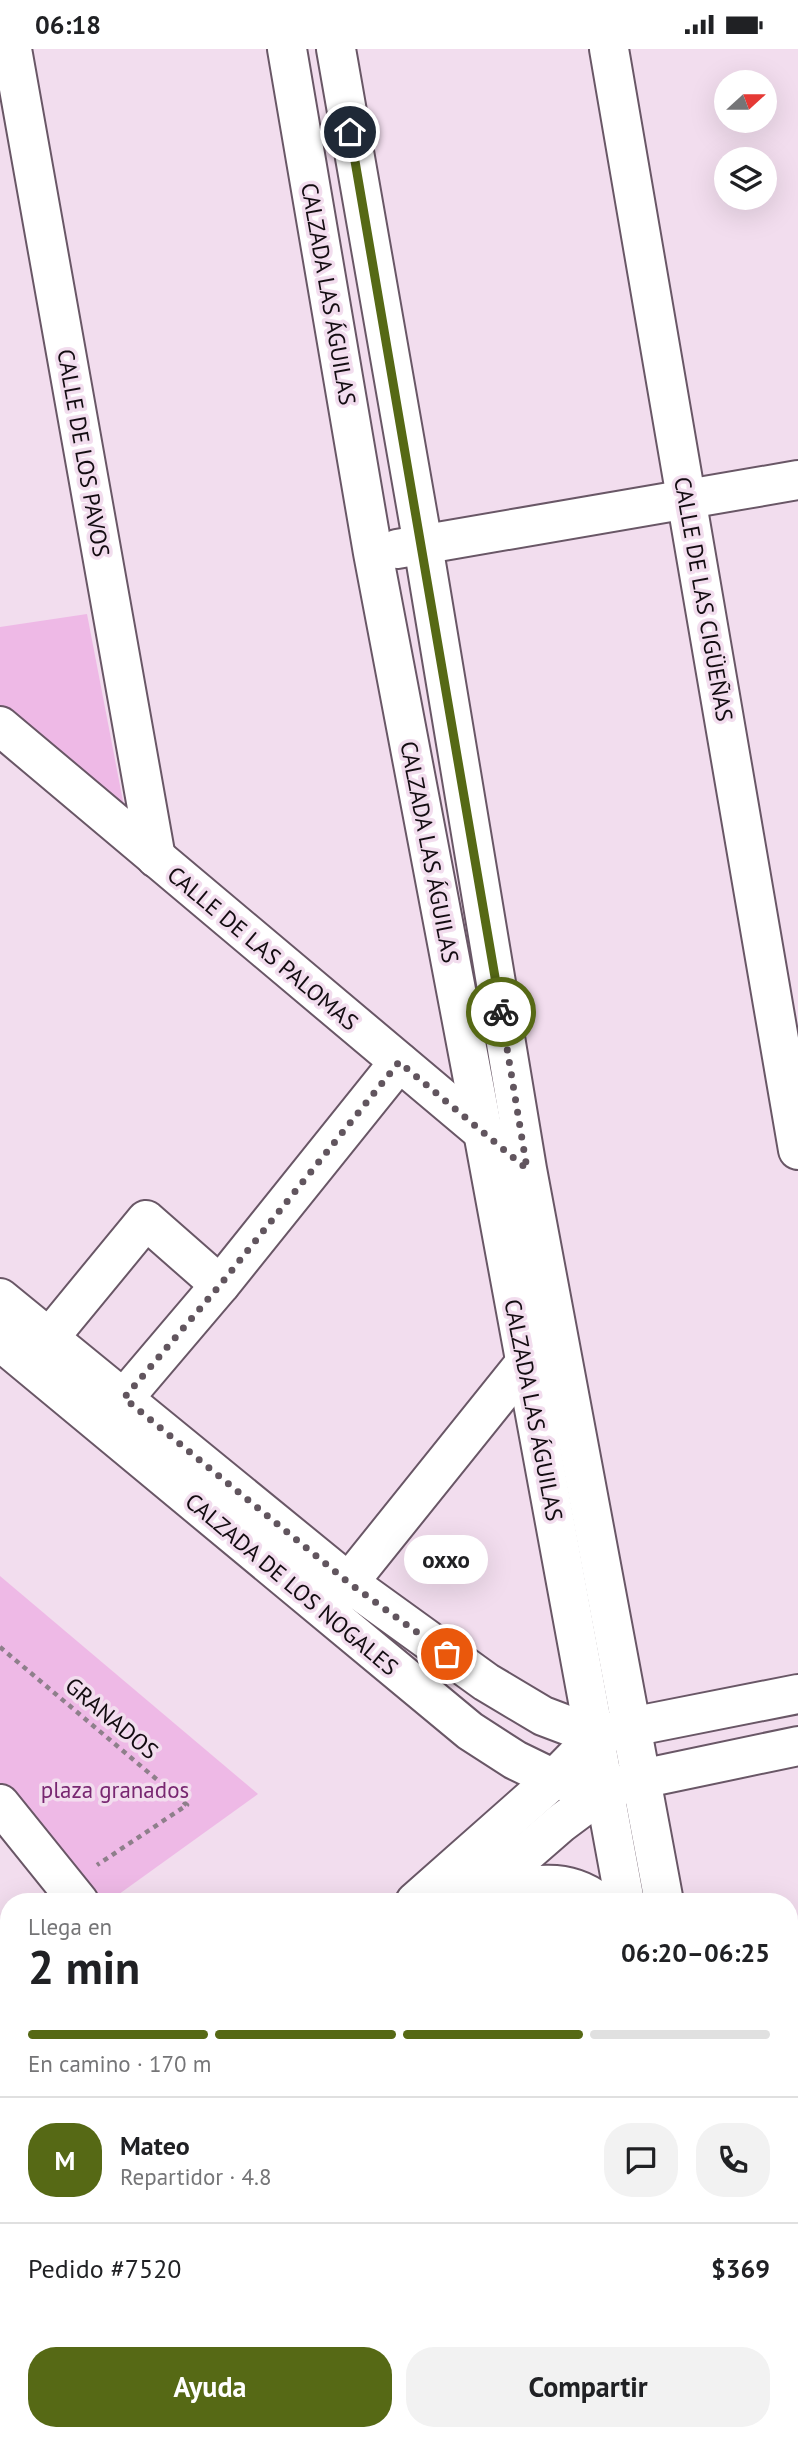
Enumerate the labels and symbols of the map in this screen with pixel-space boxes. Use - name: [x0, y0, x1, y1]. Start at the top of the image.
- north arrow: [714, 70, 777, 133]
- pin: [320, 102, 380, 162]
- street label: CALZADA LAS ÁGUILAS: [295, 181, 363, 407]
- street label: CALLE DE LOS PAVOS: [51, 347, 117, 559]
- street label: CALLE DE LAS CIGÜEÑAS: [668, 474, 740, 724]
- street label: CALZADA LAS ÁGUILAS: [394, 739, 466, 965]
- street label: CALLE DE LAS PALOMAS: [162, 860, 364, 1036]
- courier: [466, 977, 536, 1047]
- street label: CALZADA LAS ÁGUILAS: [498, 1297, 570, 1523]
- street label: CALZADA DE LOS NOGALES: [180, 1486, 404, 1682]
- callout: oxxo: [405, 1535, 489, 1584]
- pin: [417, 1624, 477, 1684]
- street label: GRANADOS: [60, 1671, 164, 1765]
- park label: plaza granados: [41, 1775, 189, 1804]

